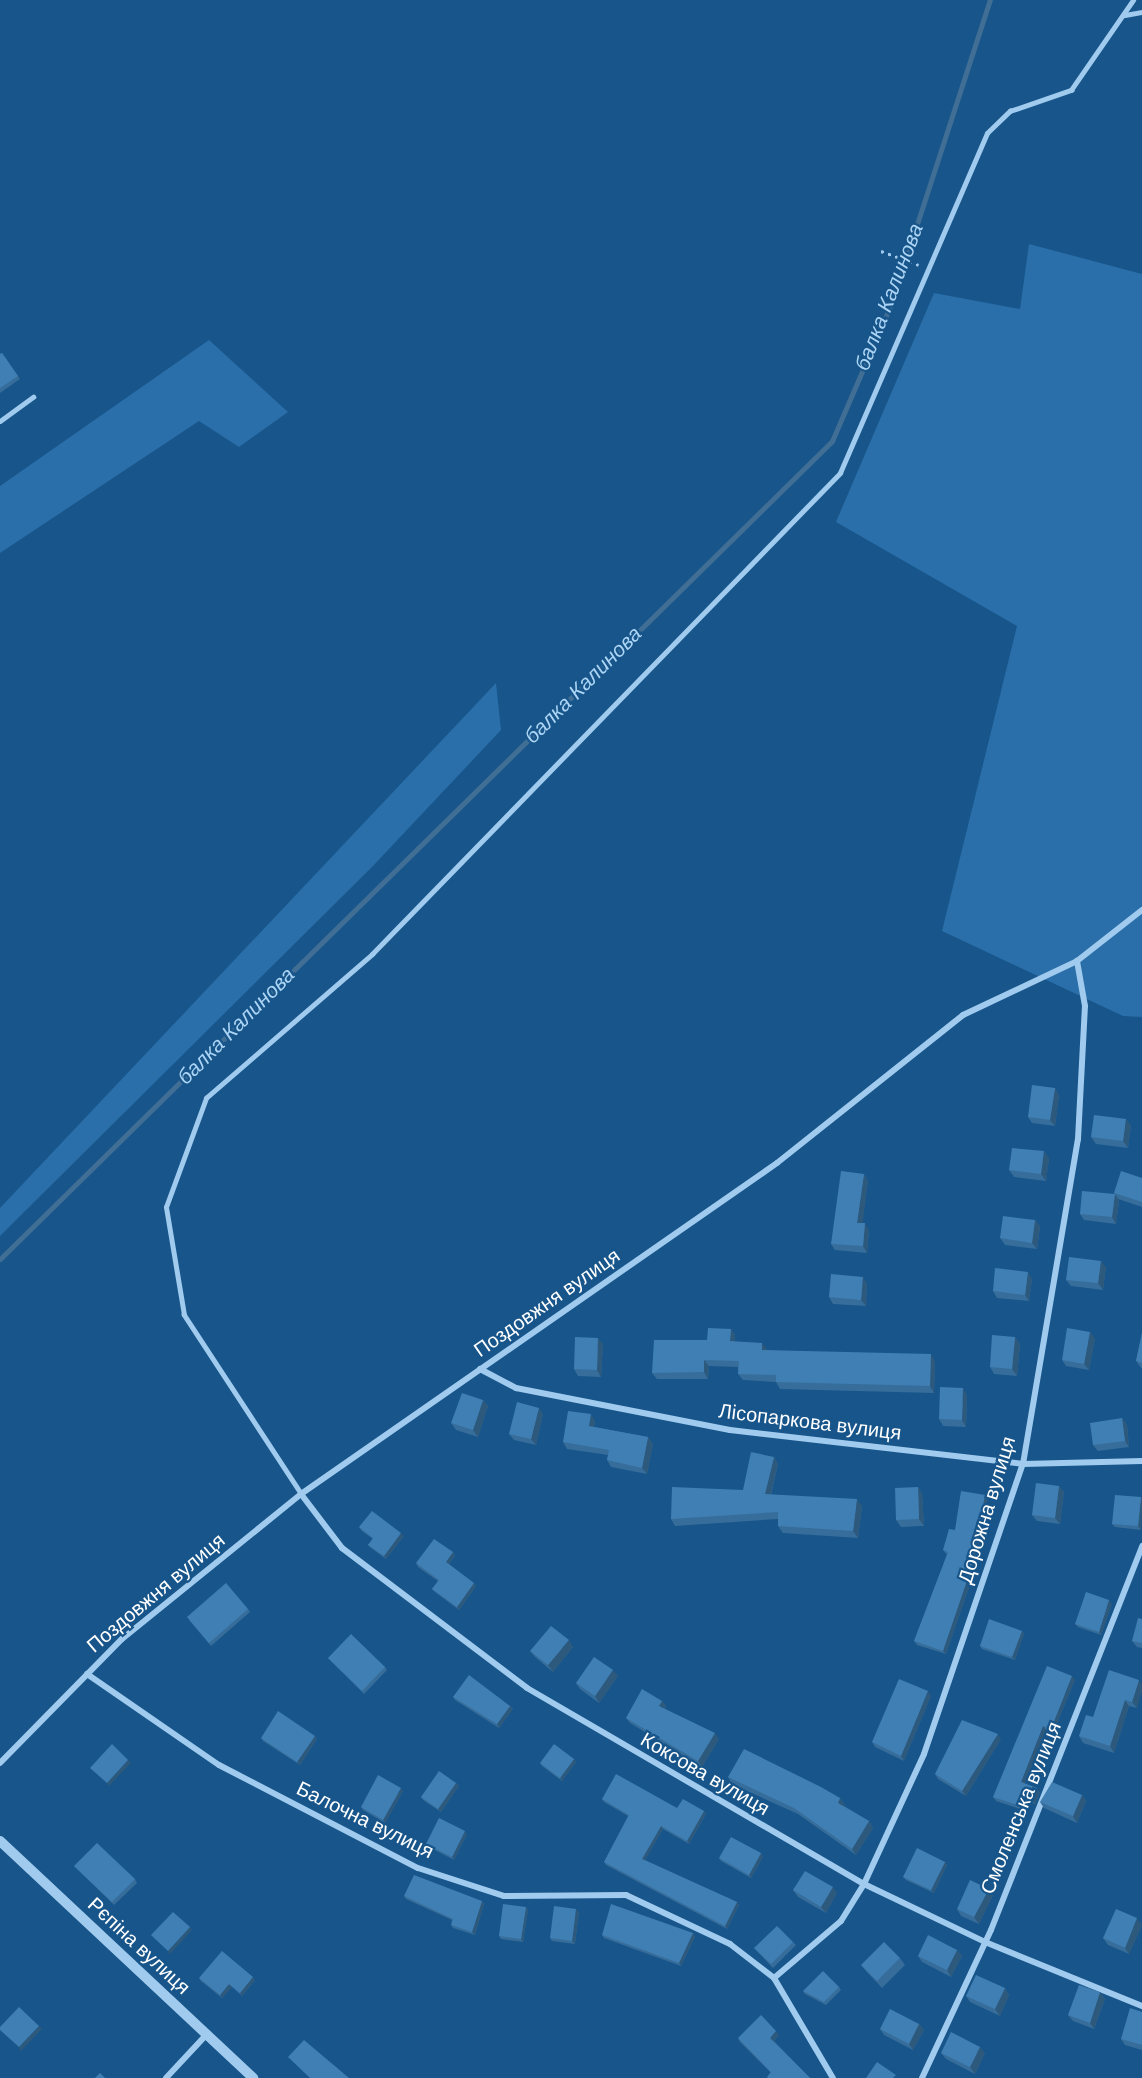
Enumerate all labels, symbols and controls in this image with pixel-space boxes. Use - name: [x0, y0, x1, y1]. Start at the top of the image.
- water label: балка Калинова: [849, 220, 929, 374]
- water label: балка Калинова: [519, 621, 647, 749]
- water label: балка Калинова: [172, 962, 300, 1090]
- street label: Поздовжня вулиця: [469, 1244, 625, 1362]
- street label: Лісопаркова вулиця: [717, 1399, 903, 1445]
- street label: Дорожна вулиця: [953, 1433, 1021, 1587]
- street label: Поздовжня вулиця: [82, 1528, 230, 1658]
- street label: Смоленська вулиця: [975, 1718, 1067, 1898]
- street label: Коксова вулиця: [636, 1727, 774, 1821]
- street label: Балочна вулиця: [293, 1776, 437, 1864]
- street label: Рєпіна вулиця: [83, 1892, 195, 2000]

